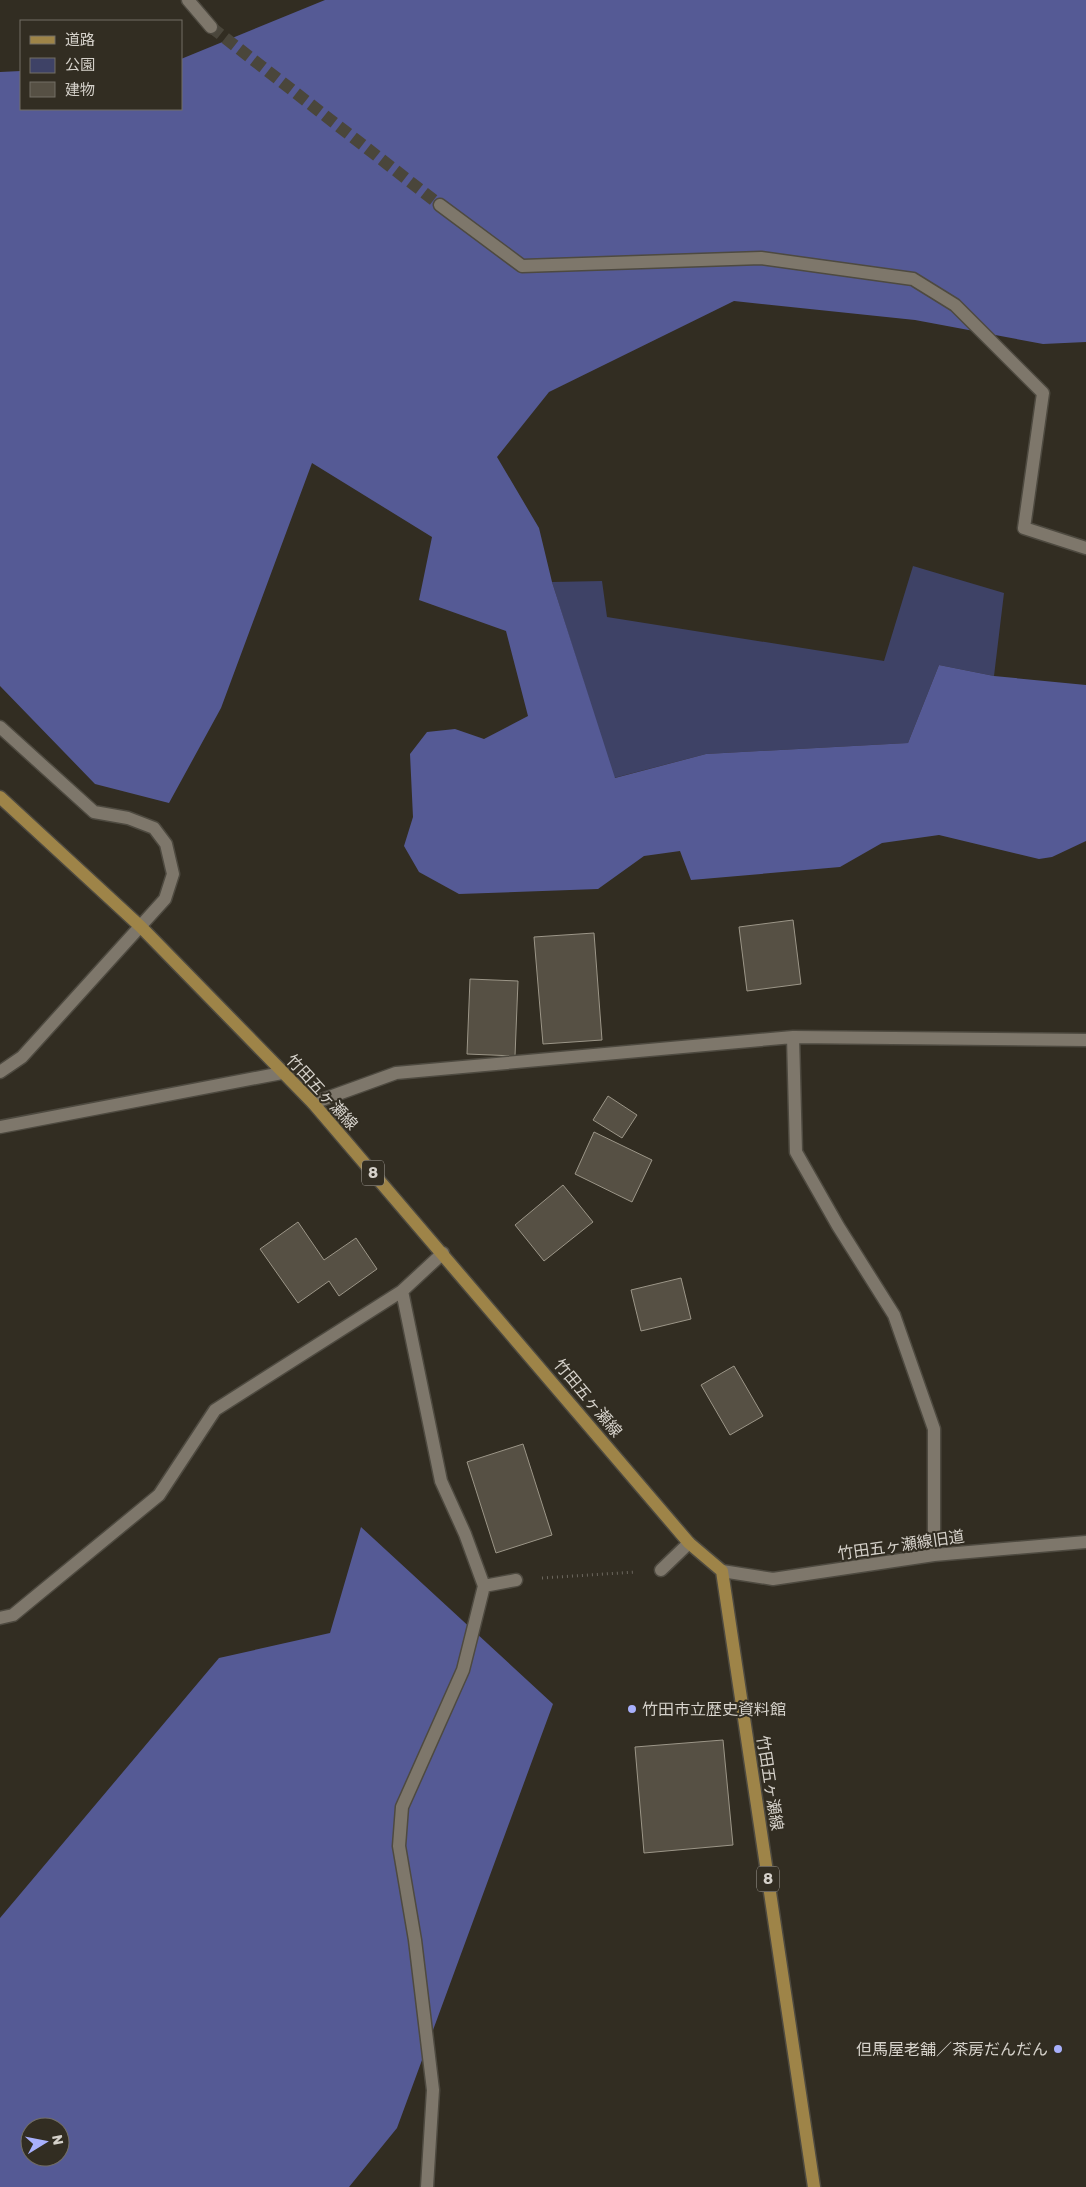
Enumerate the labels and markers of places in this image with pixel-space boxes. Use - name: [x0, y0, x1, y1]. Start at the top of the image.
- place label: 竹田市立歴史資料館: [642, 1700, 786, 1719]
- marker: 竹田市立歴史資料館: [626, 1703, 638, 1715]
- place label: 但馬屋老舗／茶房だんだん: [856, 2040, 1048, 2059]
- marker: 但馬屋老舗／茶房だんだん: [1052, 2043, 1064, 2055]

